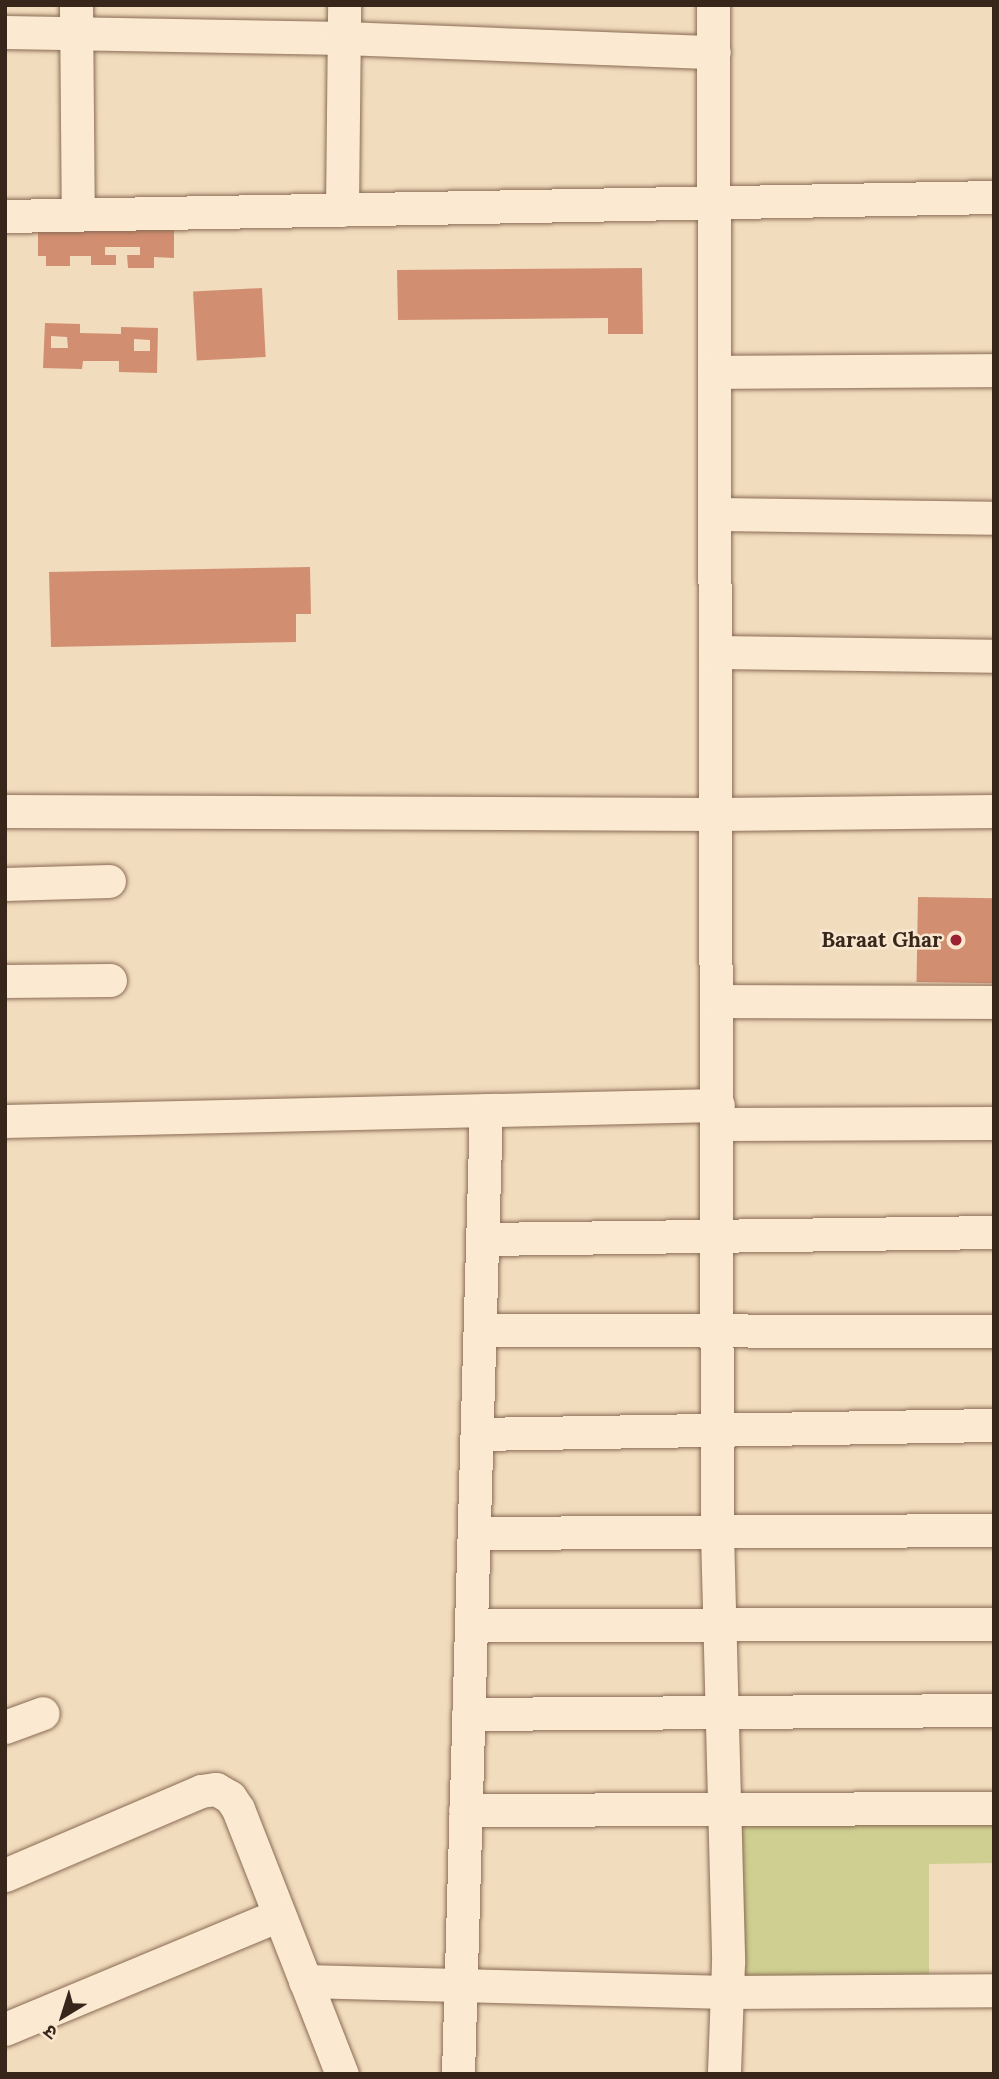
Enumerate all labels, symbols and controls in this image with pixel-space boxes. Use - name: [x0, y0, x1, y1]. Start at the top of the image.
- place label: Baraat Ghar: [821, 927, 942, 953]
- marker: Baraat Ghar: [948, 932, 964, 948]
- north arrow: [28, 1981, 98, 2051]
- text: उ: [38, 2020, 62, 2045]

